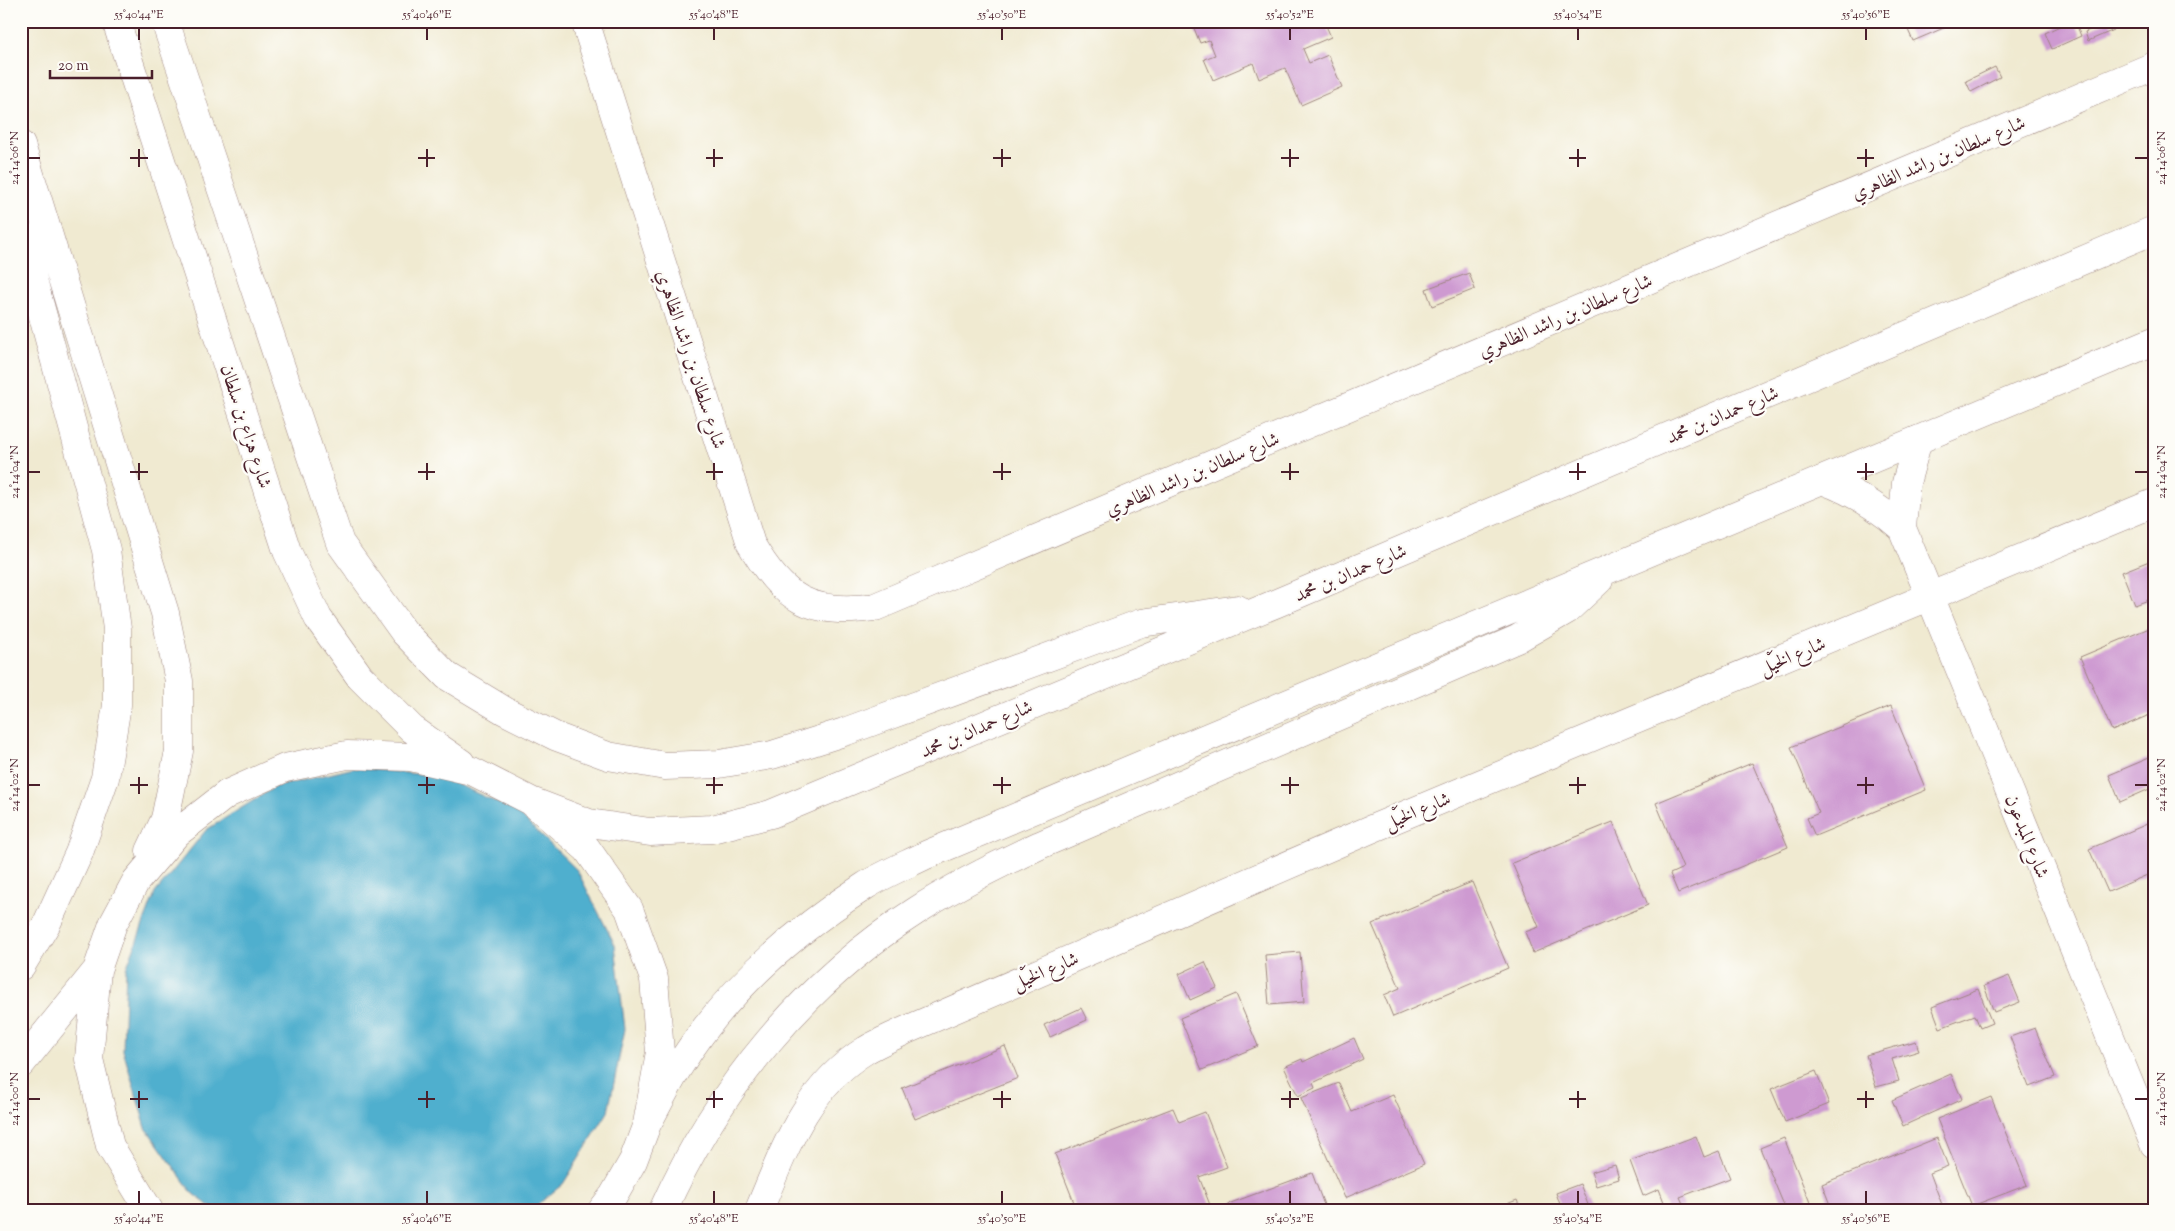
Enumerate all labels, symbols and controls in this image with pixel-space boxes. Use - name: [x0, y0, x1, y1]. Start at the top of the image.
- text: 55°40'44"E: [114, 6, 164, 24]
- text: 55°40'46"E: [402, 6, 452, 24]
- text: 55°40'48"E: [689, 6, 739, 24]
- text: 55°40'50"E: [977, 6, 1027, 24]
- text: 55°40'52"E: [1265, 6, 1315, 24]
- text: 55°40'54"E: [1553, 6, 1603, 24]
- text: 55°40'56"E: [1841, 6, 1891, 24]
- scale bar: [50, 48, 152, 80]
- text: 20 m: [58, 56, 89, 77]
- street label: شارع سلطان بن راشد الظاهري: [1848, 110, 2030, 208]
- text: 24°14'06"N: [6, 130, 24, 185]
- text: 24°14'06"N: [2153, 130, 2171, 185]
- street label: شارع سلطان بن راشد الظاهري: [648, 267, 731, 453]
- street label: شارع سلطان بن راشد الظاهري: [1475, 268, 1657, 366]
- street label: شارع هزاع بن سلطان: [212, 361, 277, 492]
- street label: شارع حمدان بن محمد: [1662, 380, 1783, 452]
- street label: شارع سلطان بن راشد الظاهري: [1102, 426, 1284, 524]
- text: 24°14'04"N: [6, 445, 24, 499]
- text: 24°14'04"N: [2153, 445, 2171, 499]
- street label: شارع حمدان بن محمد: [1290, 538, 1411, 610]
- street label: شارع الخَيْل: [1754, 628, 1830, 683]
- street label: شارع حمدان بن محمد: [916, 694, 1037, 766]
- text: 24°14'02"N: [6, 758, 24, 812]
- text: 24°14'02"N: [2153, 758, 2171, 812]
- street label: شارع الخَيْل: [1379, 783, 1455, 838]
- street label: شارع المبدعون: [1997, 791, 2055, 883]
- street label: شارع الخَيْل: [1007, 943, 1083, 998]
- text: 24°14'00"N: [6, 1071, 24, 1126]
- text: 24°14'00"N: [2153, 1071, 2171, 1126]
- text: 55°40'44"E: [114, 1210, 164, 1228]
- text: 55°40'46"E: [402, 1210, 452, 1228]
- text: 55°40'48"E: [689, 1210, 739, 1228]
- text: 55°40'50"E: [977, 1210, 1027, 1228]
- text: 55°40'52"E: [1265, 1210, 1315, 1228]
- text: 55°40'54"E: [1553, 1210, 1603, 1228]
- text: 55°40'56"E: [1841, 1210, 1891, 1228]

